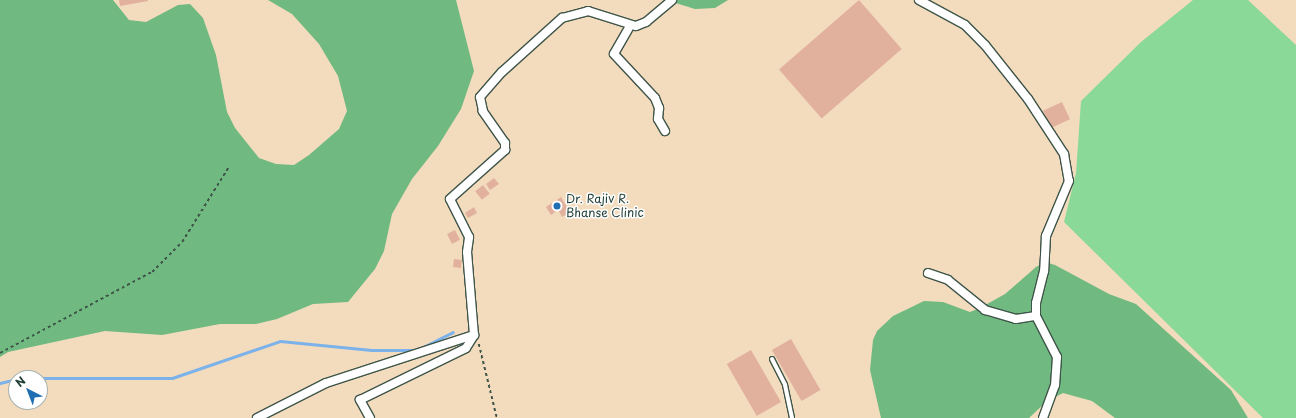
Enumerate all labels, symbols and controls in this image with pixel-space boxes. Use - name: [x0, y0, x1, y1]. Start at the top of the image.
- place label: Dr. Rajiv R. Bhanse Clinic: [566, 192, 644, 220]
- marker: Dr. Rajiv R. Bhanse Clinic: [551, 200, 563, 212]
- north arrow: [8, 370, 48, 410]
- text: N: [11, 372, 29, 391]

